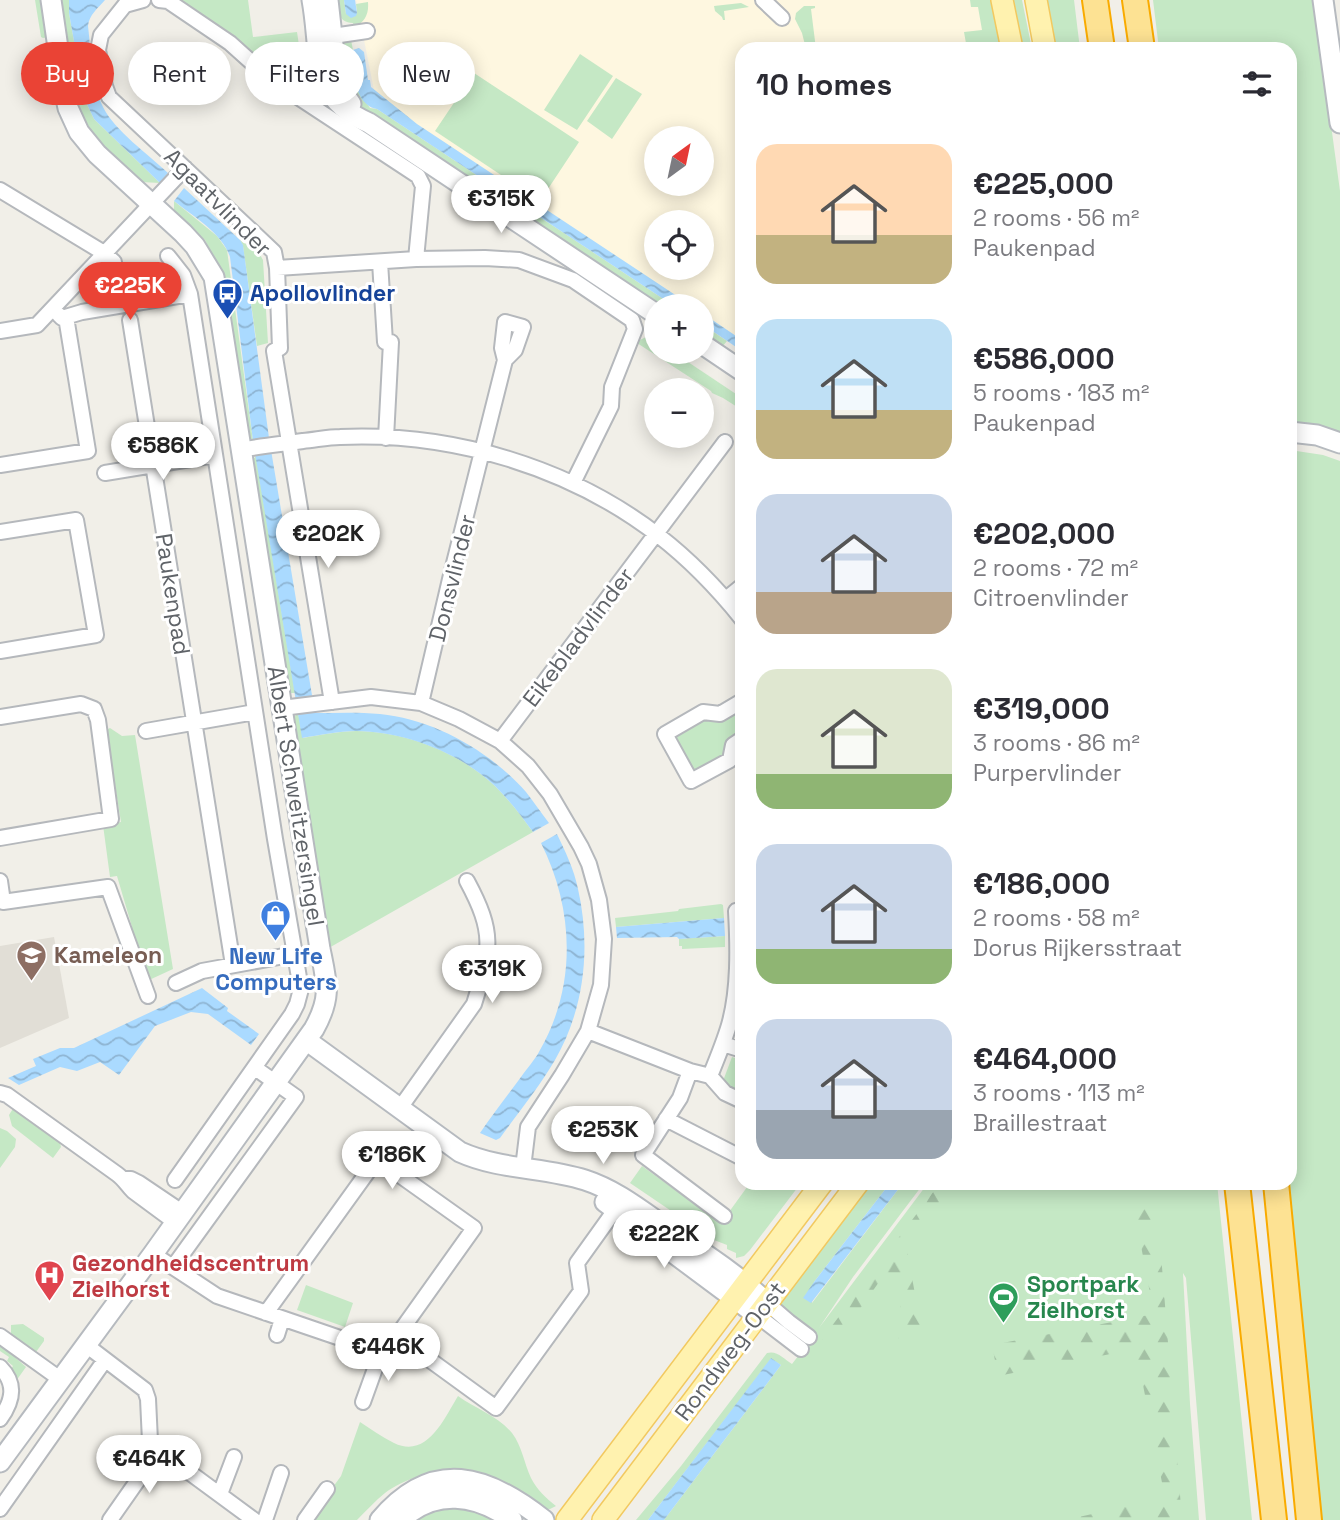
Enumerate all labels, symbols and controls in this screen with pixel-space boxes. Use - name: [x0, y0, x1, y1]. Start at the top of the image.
- chip: Buy: [21, 42, 114, 105]
- chip: Rent: [128, 42, 231, 105]
- chip: Filters: [245, 42, 364, 105]
- chip: New: [378, 42, 475, 105]
- text: 10 homes: [756, 65, 892, 104]
- icon: filters: [1238, 65, 1276, 103]
- north arrow: [644, 126, 714, 196]
- map controls: [644, 126, 714, 448]
- street label: Agaatvlinder: [158, 142, 278, 262]
- text: €225,000: [973, 164, 1114, 203]
- icon: home: [812, 172, 896, 256]
- pin: €315K: [452, 176, 550, 235]
- text: €315K: [467, 183, 535, 213]
- text: 2 rooms · 56 m²: [973, 203, 1139, 233]
- button: locate: [644, 210, 714, 280]
- text: Paukenpad: [973, 233, 1096, 263]
- pin: €225K: [81, 262, 179, 322]
- text: €225K: [94, 270, 166, 300]
- bus stop icon: Apollovlinder: [210, 276, 244, 320]
- place label: Apollovlinder: [250, 278, 395, 308]
- button: +: [644, 294, 714, 364]
- text: €586,000: [973, 339, 1115, 378]
- icon: home: [812, 347, 896, 431]
- button: −: [644, 378, 714, 448]
- text: 5 rooms · 183 m²: [973, 378, 1149, 408]
- text: Paukenpad: [973, 408, 1096, 438]
- pin: €586K: [114, 422, 212, 482]
- text: €586K: [127, 430, 199, 460]
- pin: €202K: [279, 510, 377, 570]
- street label: Donsvlinder: [422, 511, 482, 645]
- text: €202,000: [973, 514, 1115, 553]
- text: €202K: [292, 518, 364, 548]
- icon: home: [812, 522, 896, 606]
- street label: Paukenpad: [149, 531, 197, 657]
- text: 2 rooms · 72 m²: [973, 553, 1138, 583]
- street label: Eikebladvlinder: [516, 561, 640, 713]
- text: Citroenvlinder: [973, 583, 1129, 613]
- street label: Albert Schweitzersingel: [261, 664, 331, 928]
- text: €319,000: [973, 689, 1110, 728]
- icon: home: [812, 697, 896, 781]
- text: 3 rooms · 86 m²: [973, 728, 1140, 758]
- text: Purpervlinder: [973, 758, 1122, 788]
- text: €186,000: [973, 864, 1110, 903]
- icon: home: [812, 872, 896, 956]
- shop icon: New Life Computers: [259, 898, 293, 942]
- text: 2 rooms · 58 m²: [973, 903, 1140, 933]
- text: Dorus Rijkersstraat: [973, 933, 1182, 963]
- school or university icon: Kameleon: [14, 938, 48, 982]
- place label: Kameleon: [54, 940, 162, 970]
- place label: New Life Computers: [215, 941, 337, 997]
- pin: €319K: [443, 946, 541, 1005]
- text: €319K: [458, 953, 526, 983]
- text: €464,000: [973, 1039, 1117, 1078]
- icon: home: [812, 1047, 896, 1131]
- text: 3 rooms · 113 m²: [973, 1078, 1145, 1108]
- pin: €253K: [554, 1106, 652, 1166]
- text: Braillestraat: [973, 1108, 1107, 1138]
- text: €253K: [567, 1114, 639, 1144]
- pin: €186K: [343, 1132, 441, 1191]
- text: €186K: [358, 1139, 426, 1169]
- pin: €222K: [615, 1210, 713, 1270]
- text: €222K: [629, 1218, 699, 1248]
- place label: Gezondheidscentrum Zielhorst: [72, 1248, 309, 1304]
- hospital icon: Gezondheidscentrum Zielhorst: [32, 1259, 66, 1303]
- place label: Sportpark Zielhorst: [1027, 1269, 1139, 1325]
- street label: Rondweg-Oost: [668, 1275, 792, 1427]
- sports icon: Sportpark Zielhorst: [987, 1280, 1021, 1324]
- pin: €446K: [339, 1324, 437, 1383]
- text: €446K: [351, 1331, 425, 1361]
- pin: €464K: [100, 1436, 198, 1495]
- text: €464K: [112, 1443, 186, 1473]

